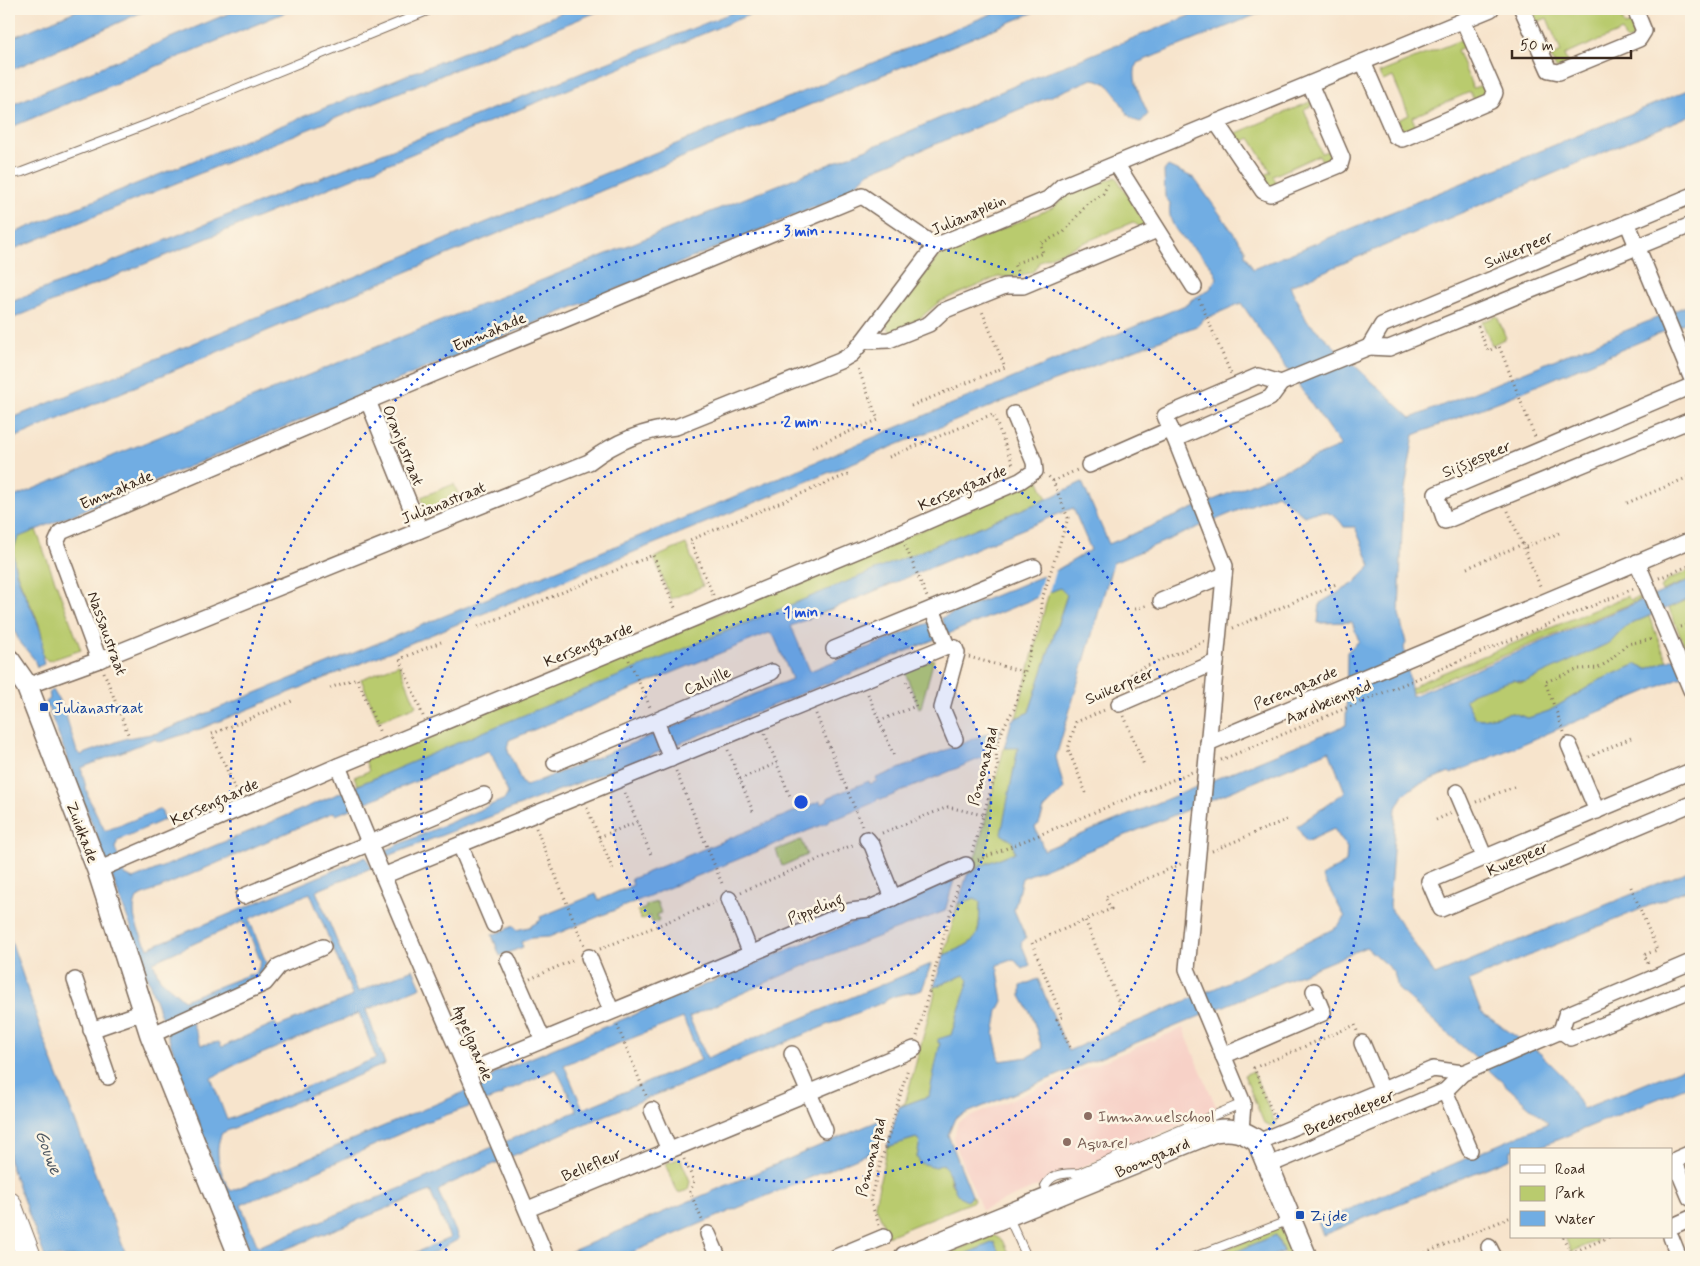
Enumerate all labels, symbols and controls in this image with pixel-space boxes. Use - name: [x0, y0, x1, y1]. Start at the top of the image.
- scale bar: [1512, 28, 1631, 60]
- text: 50 m: [1520, 36, 1554, 56]
- street label: Julianaplein: [928, 190, 1009, 241]
- text: 3 min: [784, 222, 818, 242]
- street label: Suikerpeer: [1481, 226, 1556, 274]
- street label: Emmakade: [450, 308, 530, 357]
- street label: Oranjestraat: [377, 402, 428, 489]
- text: 2 min: [783, 413, 819, 433]
- street label: Sijsjespeer: [1439, 435, 1515, 483]
- street label: Kersengaarde: [915, 460, 1011, 517]
- street label: Emmakade: [77, 466, 157, 515]
- street label: Julianastraat: [398, 477, 489, 530]
- street label: Nassaustraat: [82, 588, 132, 679]
- text: 1 min: [784, 603, 818, 623]
- street label: Kersengaarde: [541, 618, 637, 674]
- street label: Perengaarde: [1250, 661, 1341, 715]
- street label: Calville: [681, 662, 735, 701]
- street label: Suikerpeer: [1082, 662, 1157, 710]
- street label: Aardbeienpad: [1282, 675, 1375, 730]
- place label: Julianastraat: [54, 698, 143, 719]
- marker: Julianastraat: [38, 701, 50, 713]
- street label: Pomonapad: [964, 725, 1003, 808]
- street label: Kersengaarde: [167, 774, 262, 832]
- centre of rings: [792, 793, 810, 811]
- street label: Zuidkade: [60, 799, 103, 866]
- street label: Kweepeer: [1484, 837, 1552, 882]
- street label: Pippeling: [785, 889, 847, 931]
- street label: Appelgaarde: [446, 1003, 498, 1085]
- street label: Brederodepeer: [1301, 1085, 1399, 1142]
- place label: Immanuelschool: [1098, 1107, 1215, 1128]
- marker: Immanuelschool: [1082, 1110, 1094, 1122]
- street label: Pomonapad: [852, 1116, 891, 1199]
- water label: Gouwe: [29, 1127, 68, 1179]
- place label: Aquarel: [1077, 1133, 1128, 1154]
- street label: Boomgaard: [1112, 1133, 1193, 1184]
- marker: Aquarel: [1061, 1136, 1073, 1148]
- street label: Bellefleur: [558, 1143, 625, 1187]
- legend: [1510, 1148, 1672, 1238]
- text: Road: [1555, 1160, 1585, 1180]
- text: Park: [1555, 1184, 1585, 1204]
- place label: Zijde: [1310, 1206, 1348, 1227]
- marker: Zijde: [1294, 1209, 1306, 1221]
- text: Water: [1555, 1210, 1595, 1230]

